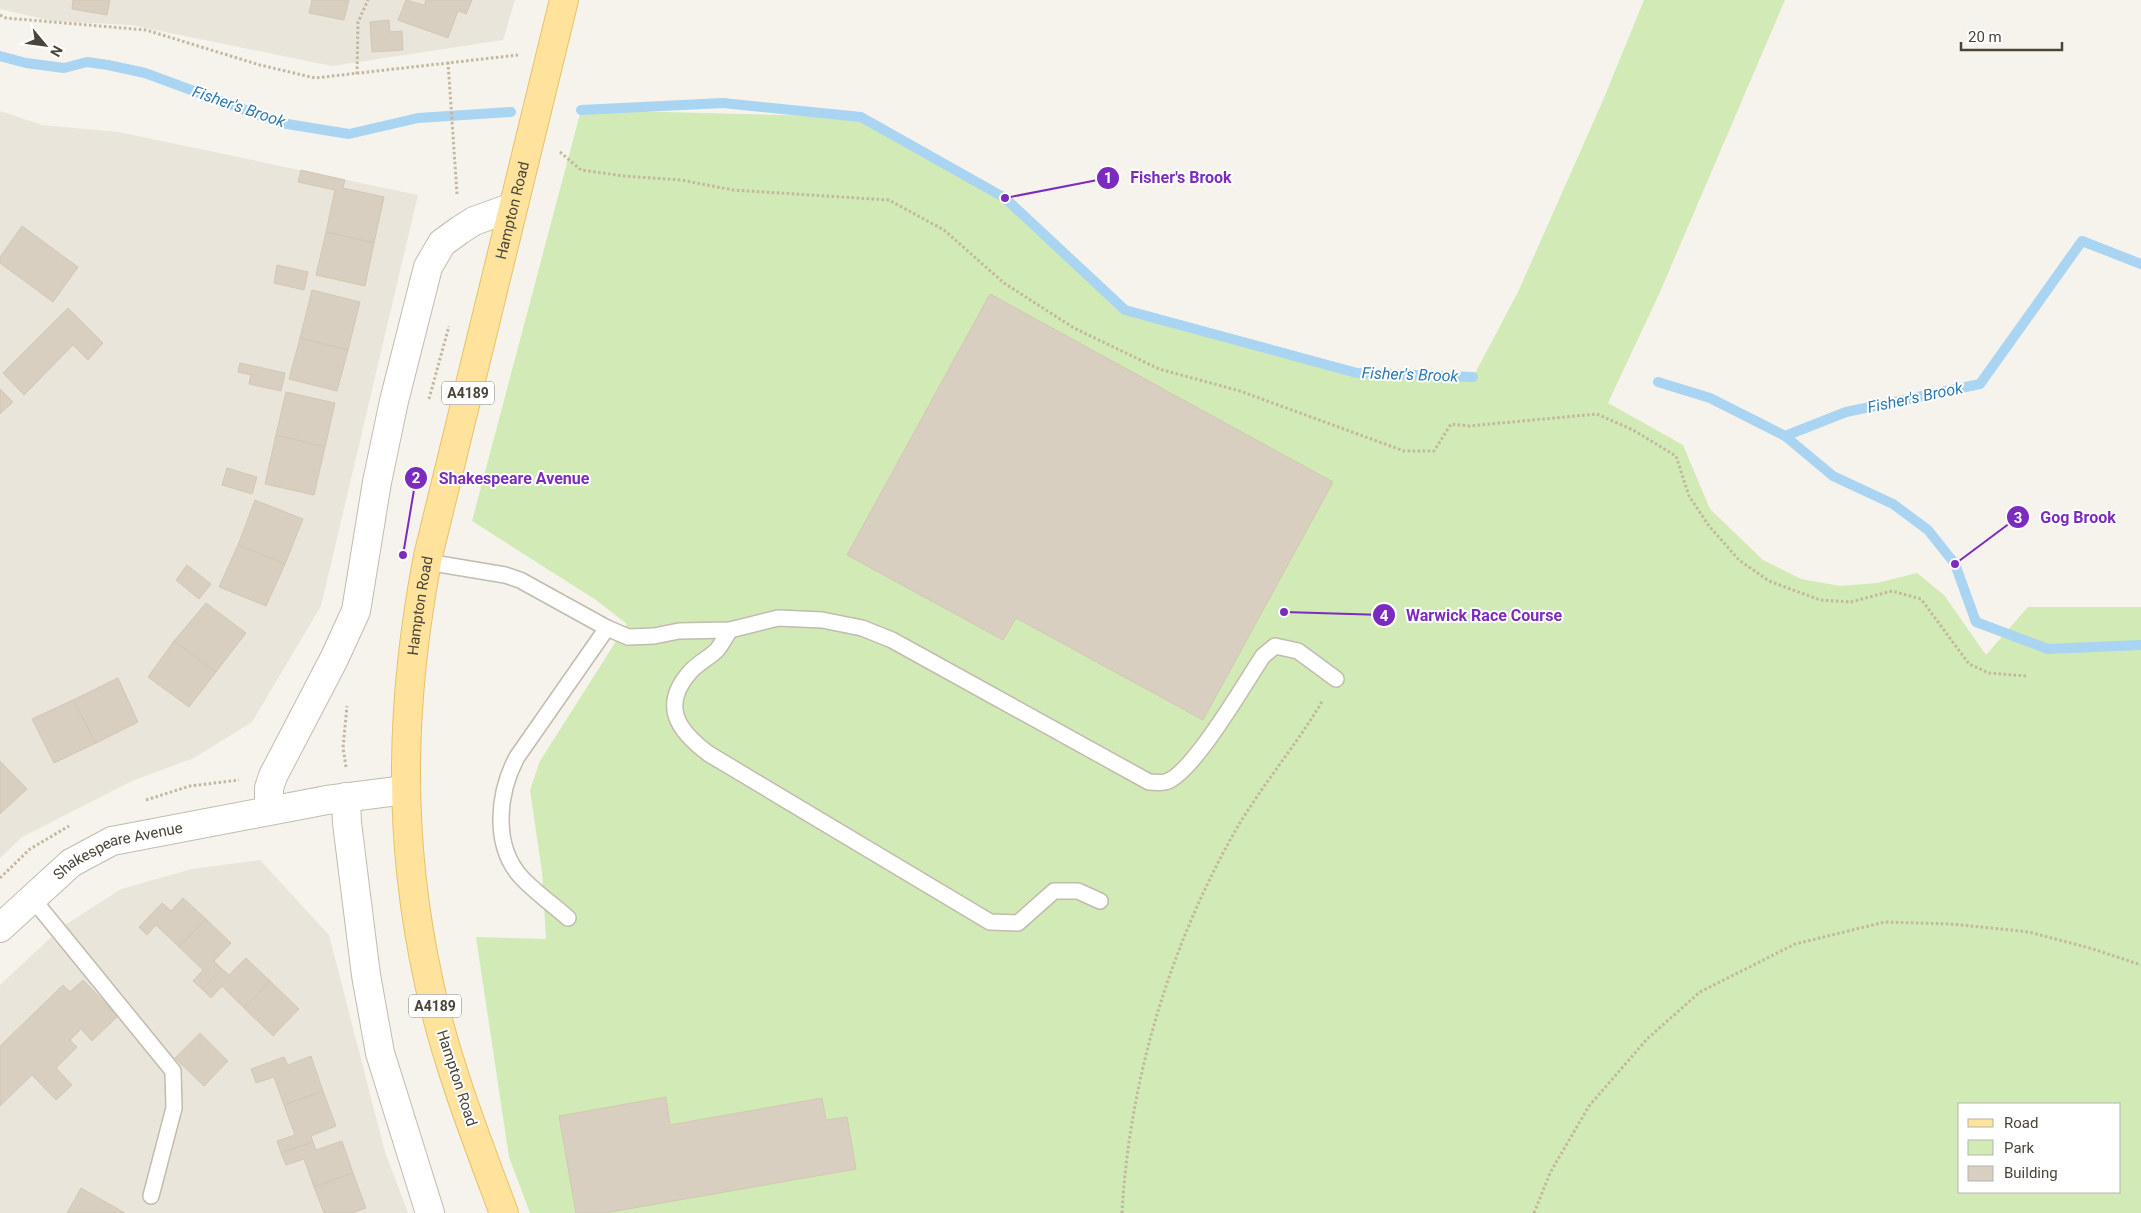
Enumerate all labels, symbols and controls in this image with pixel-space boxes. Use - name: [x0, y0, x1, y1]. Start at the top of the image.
- north arrow: [20, 20, 70, 70]
- scale bar: [1961, 20, 2062, 52]
- text: 20 m: [1968, 28, 2002, 46]
- text: N: [47, 43, 66, 60]
- water label: Fisher's Brook: [190, 82, 289, 132]
- street label: Hampton Road: [492, 160, 533, 261]
- callout: Fisher's Brook: [1096, 162, 1242, 193]
- text: Fisher's Brook: [1130, 168, 1232, 187]
- text: 1: [1104, 169, 1112, 187]
- water label: Fisher's Brook: [1361, 363, 1460, 386]
- water label: Fisher's Brook: [1866, 378, 1966, 417]
- road number: A4189: [442, 382, 494, 404]
- callout: Shakespeare Avenue: [403, 463, 599, 494]
- text: 2: [412, 469, 421, 487]
- text: Shakespeare Avenue: [439, 469, 590, 488]
- callout: Gog Brook: [2006, 502, 2126, 533]
- text: Gog Brook: [2040, 508, 2116, 527]
- text: 3: [2014, 509, 2022, 527]
- street label: Hampton Road: [404, 554, 437, 656]
- callout: Warwick Race Course: [1371, 600, 1572, 631]
- text: Warwick Race Course: [1406, 606, 1562, 625]
- text: 4: [1380, 607, 1389, 625]
- street label: Shakespeare Avenue: [50, 819, 184, 884]
- road number: A4189: [409, 994, 461, 1018]
- street label: Hampton Road: [433, 1028, 481, 1128]
- legend: [1958, 1103, 2121, 1193]
- text: Road: [2004, 1114, 2038, 1132]
- text: Park: [2004, 1139, 2035, 1157]
- text: Building: [2004, 1164, 2058, 1182]

